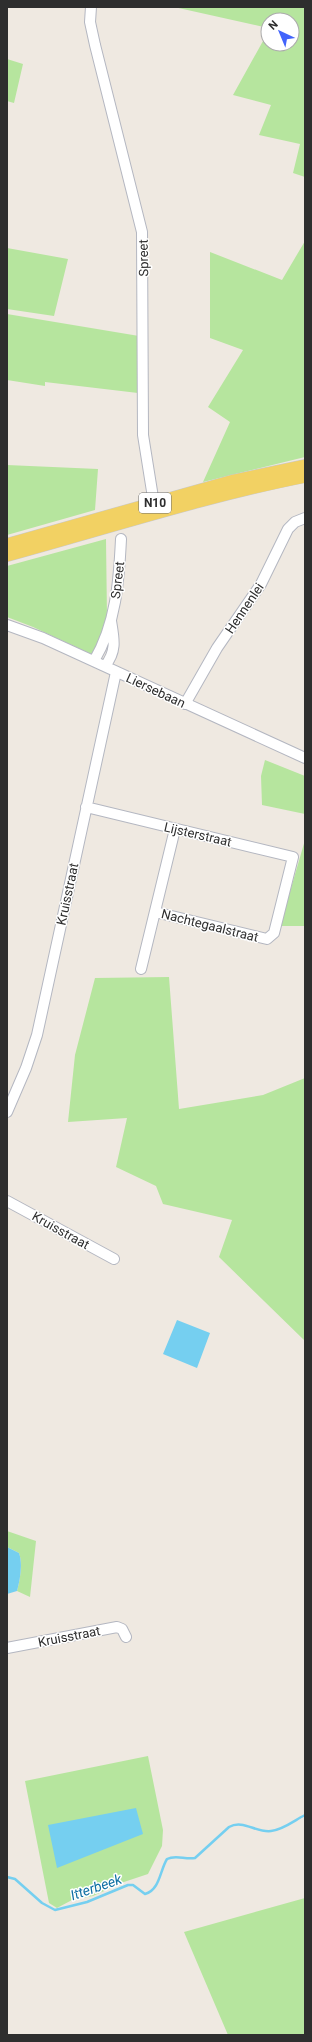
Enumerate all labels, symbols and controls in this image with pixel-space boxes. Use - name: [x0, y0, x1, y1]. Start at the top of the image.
- north arrow: [260, 12, 300, 52]
- text: N: [266, 18, 281, 33]
- street label: Spreet: [136, 239, 151, 277]
- road number: N10: [139, 493, 171, 513]
- street label: Spreet: [108, 561, 127, 600]
- street label: Hennenlei: [222, 580, 267, 636]
- street label: Liersebaan: [124, 670, 188, 711]
- street label: Lijsterstraat: [163, 819, 233, 850]
- street label: Kruisstraat: [54, 862, 81, 927]
- street label: Nachtegaalstraat: [160, 906, 260, 945]
- street label: Kruisstraat: [30, 1209, 92, 1252]
- street label: Kruisstraat: [37, 1623, 102, 1650]
- water label: Itterbeek: [68, 1870, 125, 1903]

